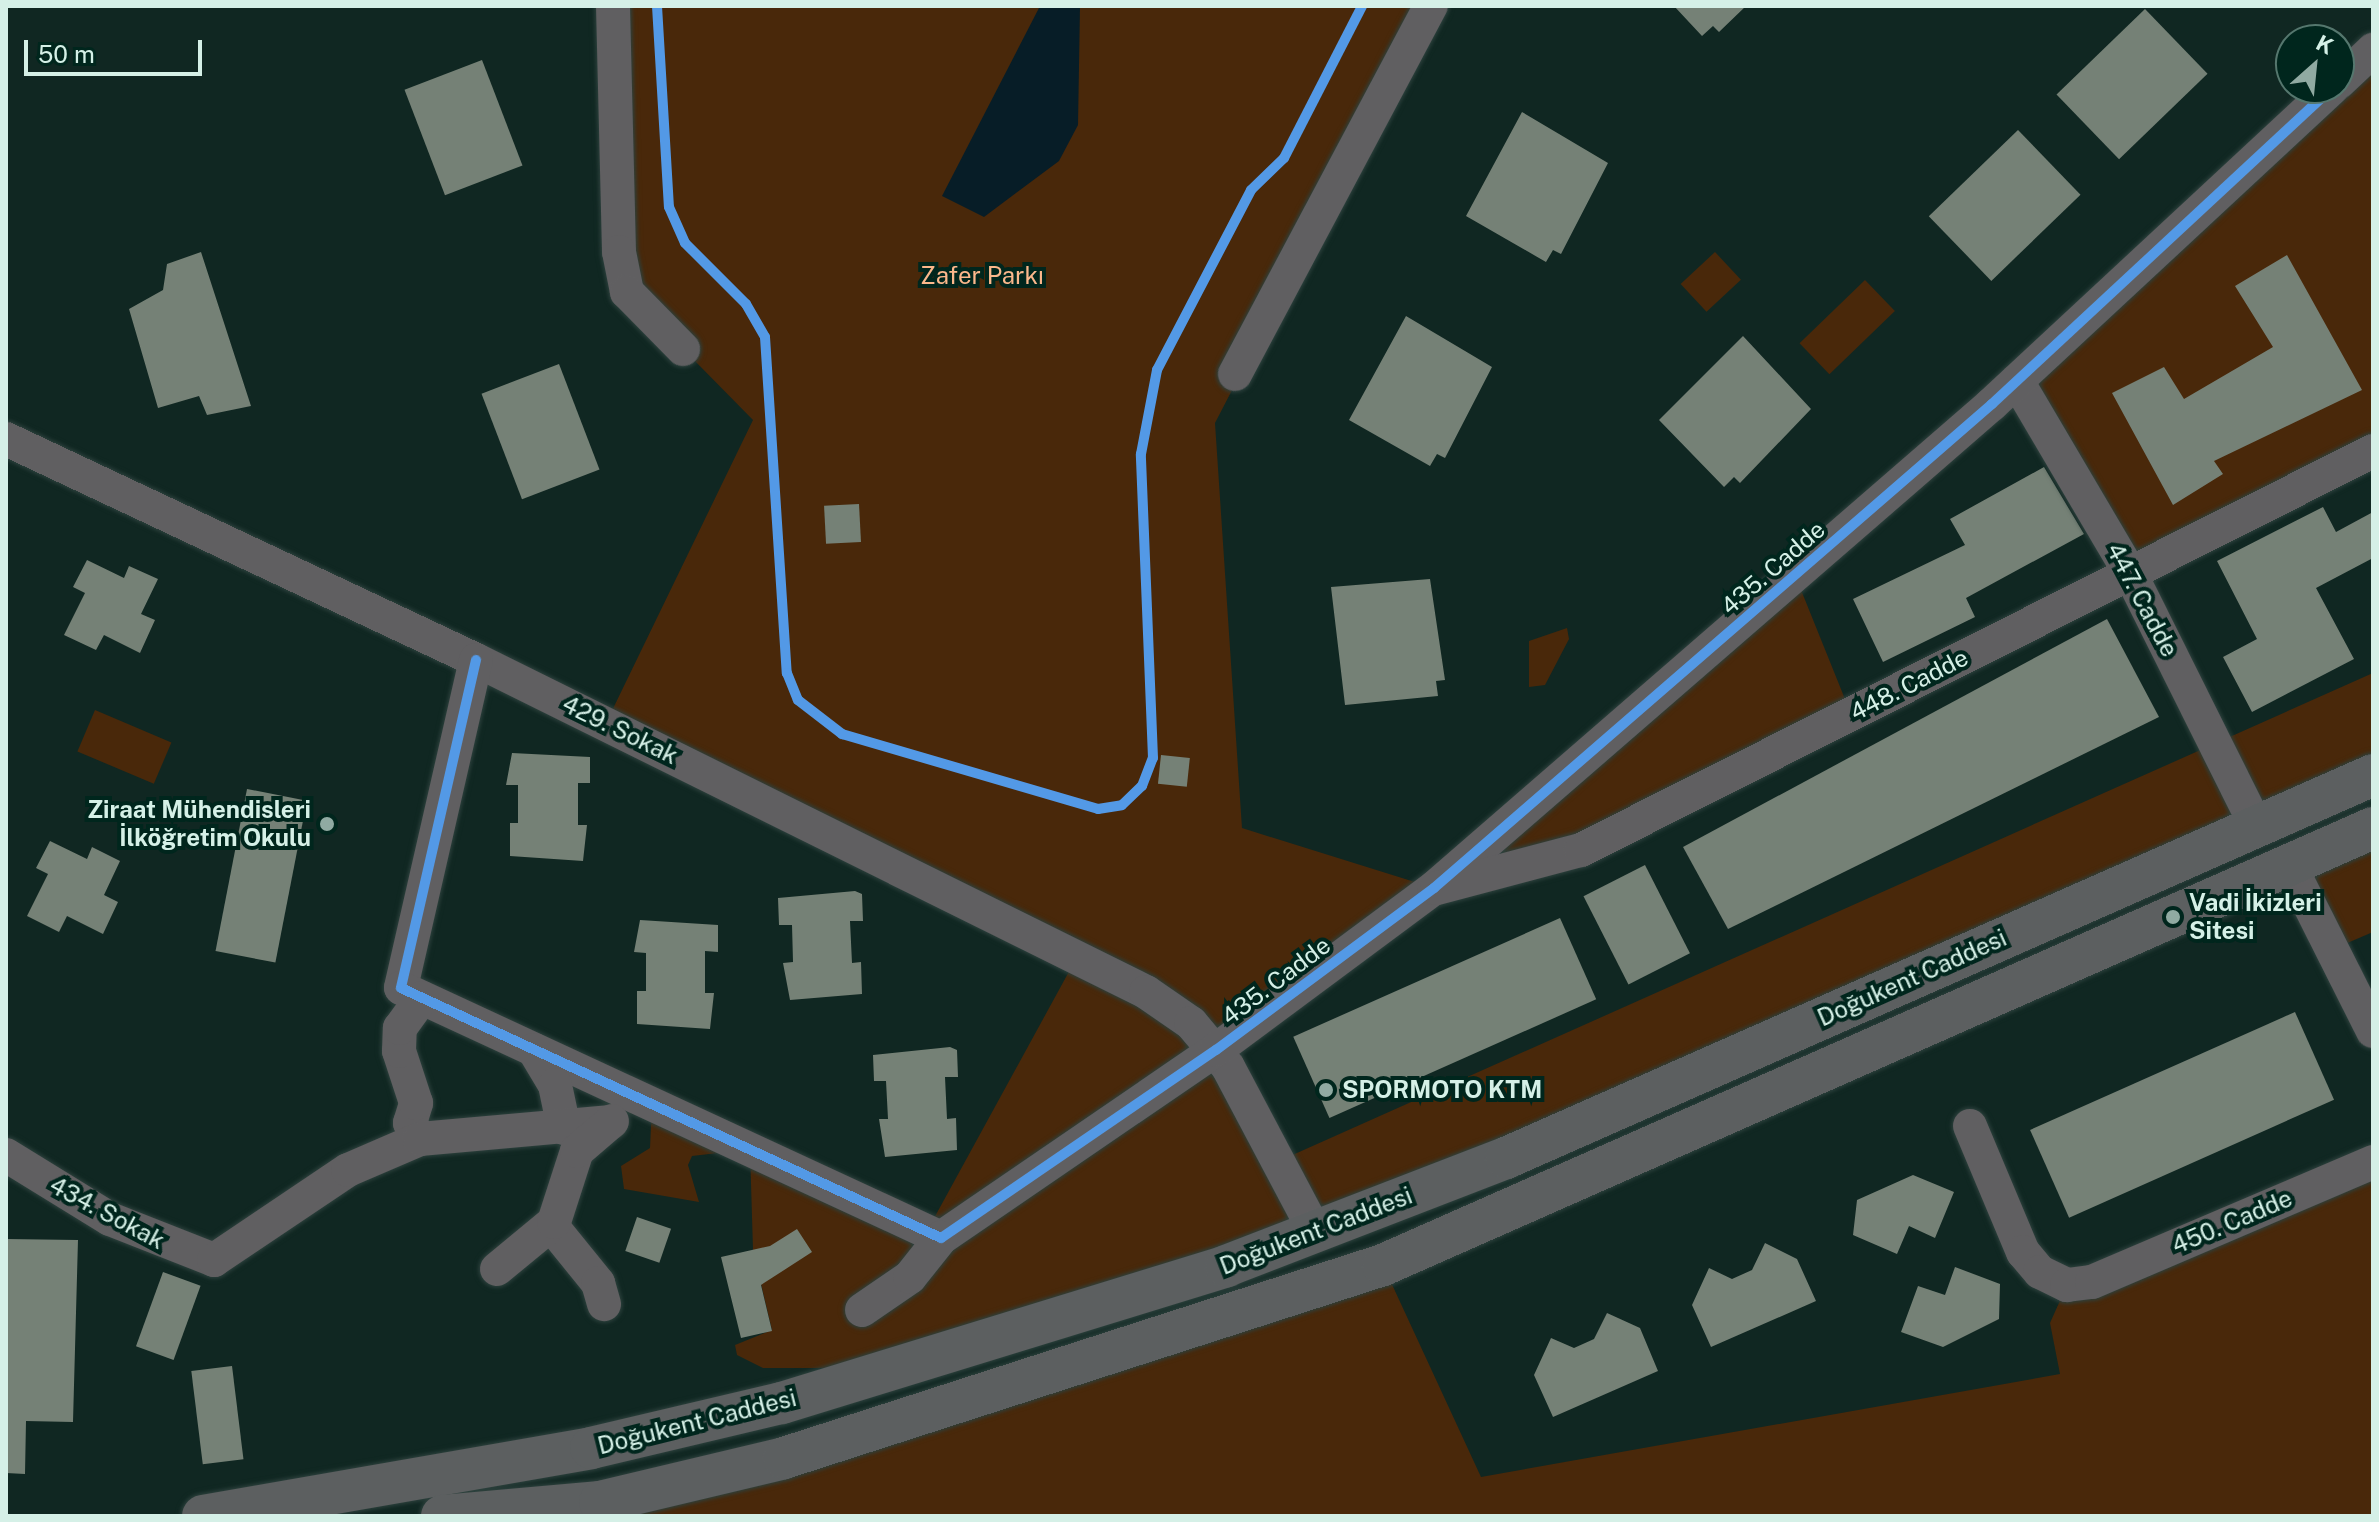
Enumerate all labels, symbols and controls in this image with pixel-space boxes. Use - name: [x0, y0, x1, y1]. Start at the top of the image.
- scale bar: [28, 24, 206, 74]
- north arrow: [2275, 24, 2355, 104]
- text: K: [2312, 29, 2338, 60]
- text: 50 m: [38, 40, 95, 68]
- park label: Zafer Parkı: [920, 262, 1044, 290]
- street label: 435. Cadde: [1715, 515, 1831, 621]
- street label: 447. Cadde: [2100, 538, 2184, 662]
- street label: 448. Cadde: [1845, 643, 1973, 727]
- street label: 429. Sokak: [557, 690, 683, 770]
- place label: Ziraat Mühendisleri İlköğretim Okulu: [87, 796, 311, 852]
- marker: Ziraat Mühendisleri İlköğretim Okulu: [318, 815, 336, 833]
- place label: Vadi İkizleri Sitesi: [2189, 889, 2322, 945]
- marker: Vadi İkizleri Sitesi: [2164, 908, 2182, 926]
- street label: Doğukent Caddesi: [1813, 923, 2011, 1033]
- street label: 435. Cadde: [1216, 931, 1336, 1031]
- place label: SPORMOTO KTM: [1342, 1076, 1542, 1104]
- marker: SPORMOTO KTM: [1317, 1081, 1335, 1099]
- street label: 434. Sokak: [45, 1171, 169, 1255]
- street label: Doğukent Caddesi: [1216, 1181, 1416, 1281]
- street label: 450. Cadde: [2167, 1184, 2297, 1260]
- street label: Doğukent Caddesi: [595, 1383, 799, 1461]

